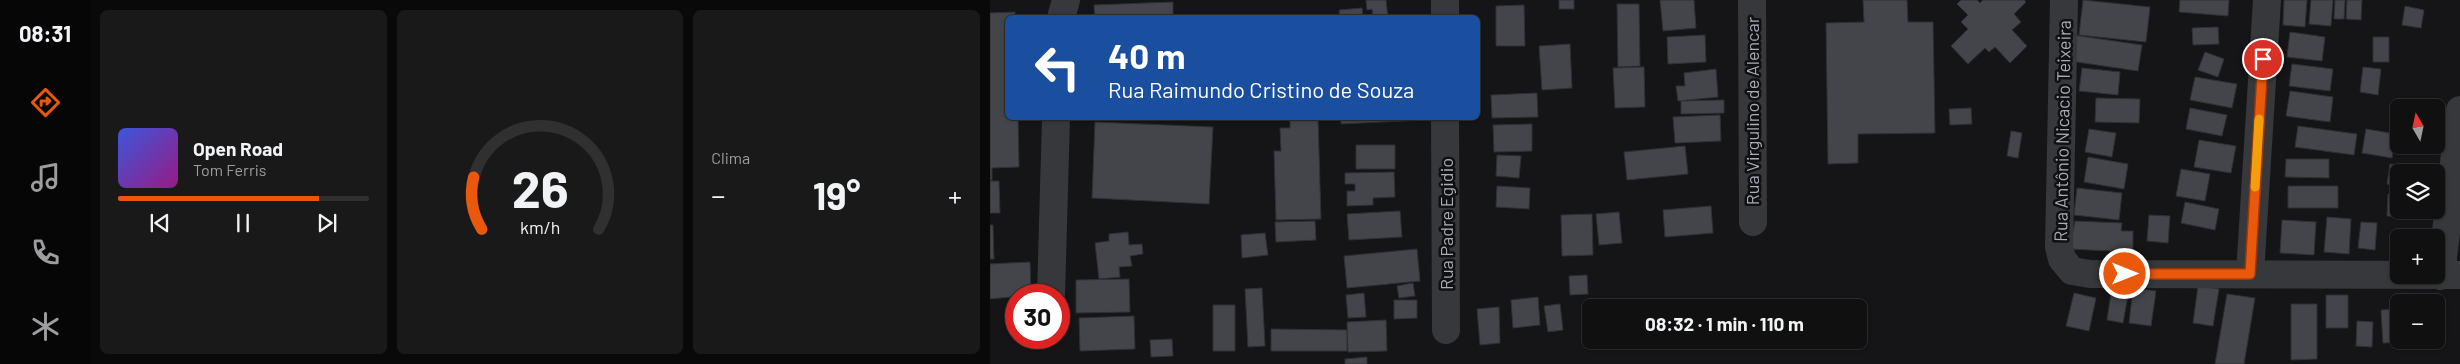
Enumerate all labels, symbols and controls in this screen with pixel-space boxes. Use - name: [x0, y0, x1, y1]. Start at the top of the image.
- street label: Rua Virgulino de Alencar: [1741, 16, 1763, 205]
- text: 08:31: [19, 20, 71, 46]
- street label: Rua Antônio Nicacio Teixeira: [2049, 20, 2075, 242]
- text: 40 m: [1108, 34, 1185, 76]
- icon: left: [1025, 35, 1090, 100]
- pin: [2242, 38, 2284, 80]
- icon: arrive: [2249, 45, 2277, 73]
- text: Rua Raimundo Cristino de Souza: [1108, 76, 1414, 102]
- icon: directions: [28, 85, 63, 120]
- north arrow: [2390, 99, 2445, 154]
- map controls: [2390, 99, 2445, 349]
- text: Open Road: [193, 137, 283, 160]
- text: Clima: [711, 148, 750, 167]
- text: 26: [511, 156, 569, 218]
- street label: Rua Padre Egidio: [1435, 158, 1457, 290]
- icon: music: [28, 160, 63, 195]
- text: Tom Ferris: [193, 160, 267, 179]
- button: layers: [2390, 164, 2445, 219]
- text: 19°: [813, 172, 861, 218]
- text: −: [711, 178, 725, 212]
- text: +: [948, 178, 962, 212]
- icon: previous: [146, 209, 174, 237]
- icon: pause: [229, 209, 257, 237]
- icon: next: [313, 209, 341, 237]
- text: km/h: [520, 216, 560, 238]
- button: +: [2390, 229, 2445, 284]
- icon: phone: [28, 235, 63, 270]
- position arrow: [2098, 247, 2150, 299]
- speed limit sign: 30: [1005, 284, 1070, 349]
- button: −: [2390, 294, 2445, 349]
- icon: climate: [28, 309, 63, 344]
- text: 08:32 · 1 min · 110 m: [1645, 312, 1804, 335]

